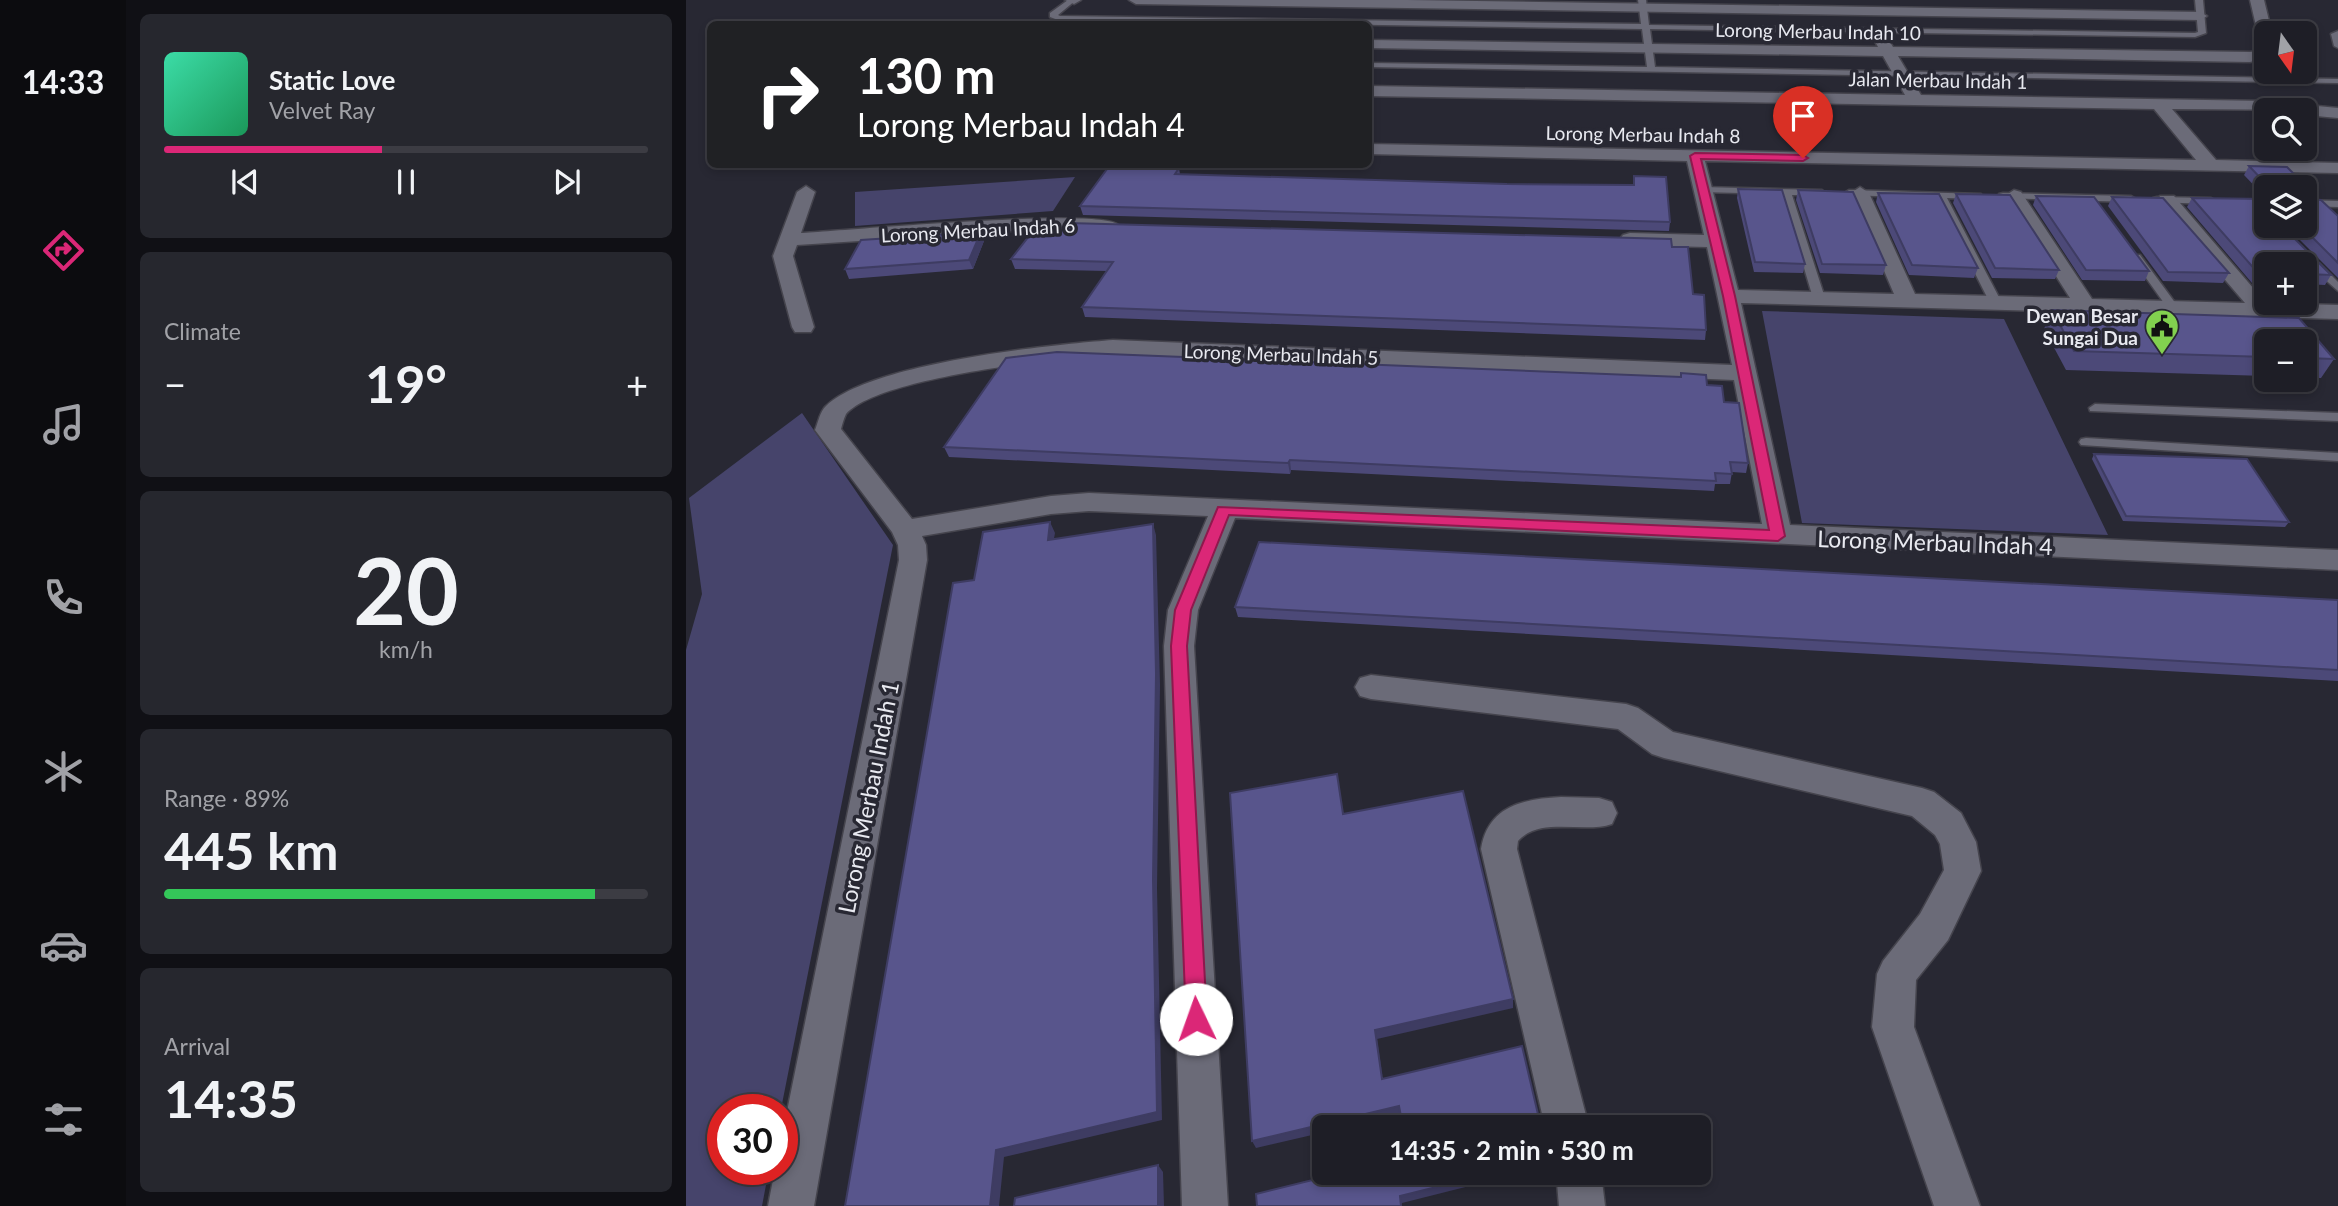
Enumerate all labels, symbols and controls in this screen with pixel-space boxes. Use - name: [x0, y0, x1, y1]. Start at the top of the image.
- street label: Lorong Merbau Indah 10: [1715, 18, 1921, 44]
- north arrow: [2254, 21, 2317, 84]
- map controls: [2254, 21, 2317, 392]
- text: 130 m: [857, 46, 995, 104]
- icon: right: [742, 49, 833, 140]
- text: 14:33: [22, 62, 104, 101]
- text: Static Love: [269, 64, 396, 96]
- street label: Jalan Merbau Indah 1: [1848, 67, 2028, 93]
- pin: [1773, 86, 1833, 158]
- text: Velvet Ray: [269, 96, 375, 124]
- icon: arrive: [1784, 97, 1822, 135]
- button: search: [2254, 98, 2317, 161]
- text: Lorong Merbau Indah 4: [857, 105, 1185, 144]
- street label: Lorong Merbau Indah 8: [1545, 121, 1741, 147]
- icon: previous: [226, 163, 264, 201]
- icon: pause: [387, 163, 425, 201]
- icon: next: [548, 163, 586, 201]
- button: layers: [2254, 175, 2317, 238]
- street label: Lorong Merbau Indah 6: [880, 213, 1076, 247]
- icon: directions: [39, 226, 88, 275]
- button: +: [2254, 252, 2317, 315]
- place label: Dewan Besar Sungai Dua: [2026, 304, 2139, 349]
- public building icon: Dewan Besar Sungai Dua: [2143, 307, 2181, 356]
- text: Climate: [164, 317, 241, 345]
- button: −: [2254, 329, 2317, 392]
- street label: Lorong Merbau Indah 5: [1183, 339, 1379, 369]
- text: 19°: [365, 352, 447, 414]
- text: −: [164, 361, 186, 407]
- text: +: [626, 361, 648, 407]
- icon: music: [39, 400, 88, 449]
- street label: Lorong Merbau Indah 4: [1817, 524, 2053, 560]
- text: 20: [353, 535, 459, 644]
- icon: phone: [39, 573, 88, 622]
- text: km/h: [379, 635, 433, 663]
- street label: Lorong Merbau Indah 1: [832, 679, 904, 915]
- icon: climate: [39, 747, 88, 796]
- text: Range · 89%: [164, 784, 289, 812]
- text: 445 km: [164, 819, 338, 881]
- icon: car: [39, 921, 88, 970]
- position arrow: [1159, 982, 1233, 1056]
- text: Arrival: [164, 1032, 230, 1060]
- text: 14:35: [164, 1067, 298, 1129]
- speed limit sign: 30: [707, 1094, 798, 1185]
- icon: filters: [39, 1095, 88, 1144]
- text: 14:35 · 2 min · 530 m: [1389, 1134, 1634, 1166]

